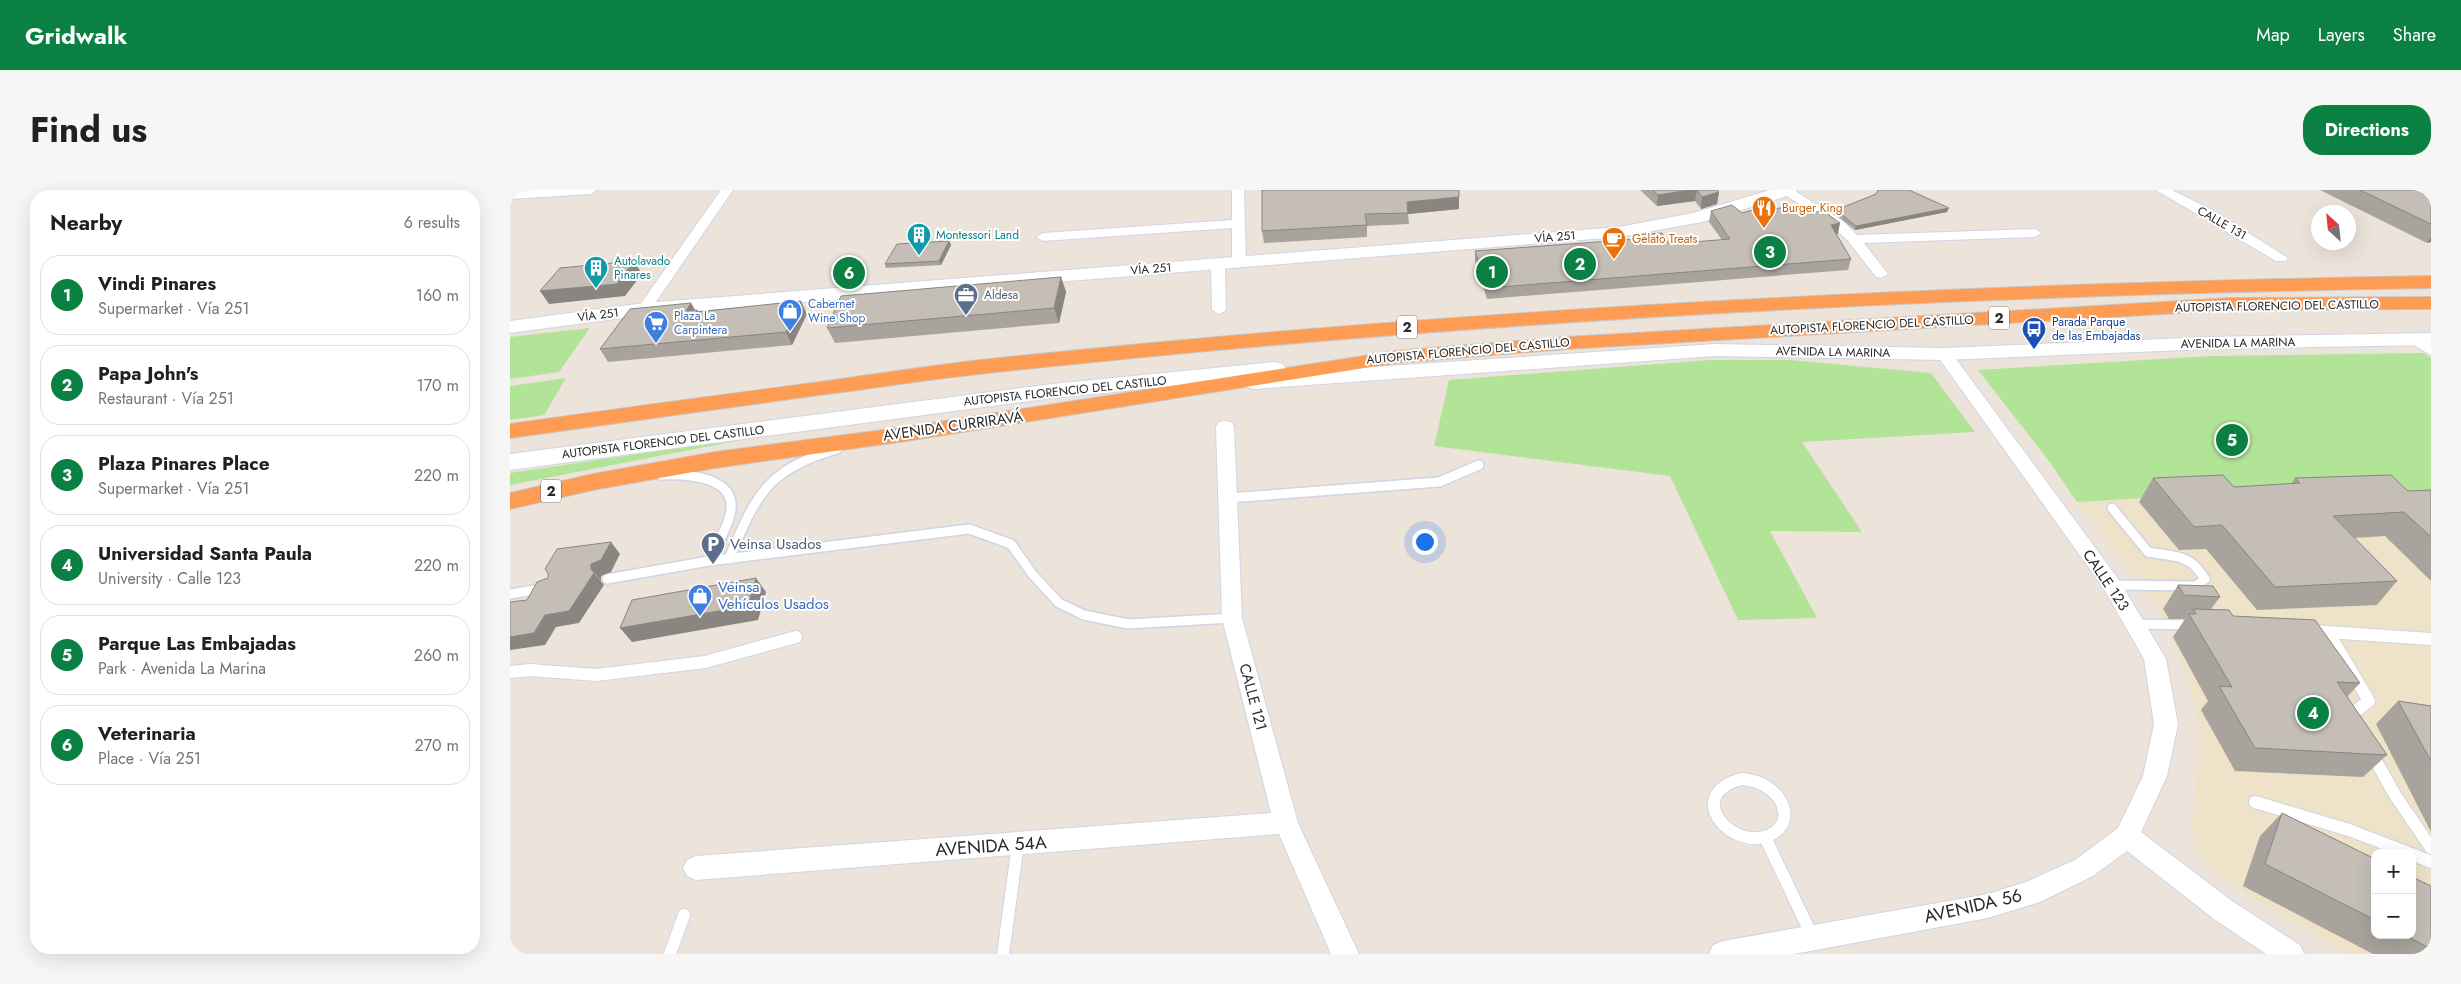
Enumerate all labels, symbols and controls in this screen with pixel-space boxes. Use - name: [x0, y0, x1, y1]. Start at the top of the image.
- text: Gridwalk: [25, 18, 127, 53]
- text: Map: [2256, 22, 2290, 48]
- text: Layers: [2318, 22, 2365, 48]
- text: Share: [2393, 22, 2436, 48]
- text: Find us: [30, 105, 147, 155]
- button: Directions: [2303, 105, 2431, 155]
- restaurant icon: Burger King: [1751, 195, 1777, 229]
- place label: Burger King: [1782, 199, 1843, 217]
- street label: CALLE 131: [2194, 202, 2250, 244]
- north arrow: [2311, 205, 2356, 250]
- text: Nearby: [50, 208, 122, 238]
- text: 6 results: [404, 211, 460, 234]
- building icon: Montessori Land: [906, 222, 932, 256]
- place label: Montessori Land: [936, 226, 1019, 244]
- street label: VÍA 251: [1534, 226, 1576, 248]
- cafe icon: Gelato Treats: [1601, 226, 1627, 260]
- place label: Gelato Treats: [1632, 230, 1697, 248]
- pin: 3: [1754, 233, 1786, 271]
- pin: 2: [1564, 245, 1596, 283]
- place label: Autolavado Pinares: [614, 252, 671, 284]
- pin: 1: [1476, 253, 1508, 291]
- pin: 6: [833, 254, 865, 292]
- building icon: Autolavado Pinares: [583, 255, 609, 289]
- street label: VÍA 251: [1130, 258, 1172, 280]
- text: Vindi Pinares: [98, 270, 216, 297]
- office icon: Aldesa: [953, 282, 979, 316]
- text: 1: [63, 284, 71, 307]
- text: 160 m: [416, 284, 459, 307]
- place label: Aldesa: [984, 286, 1019, 304]
- place label: Cabernet Wine Shop: [808, 295, 866, 327]
- street label: AUTOPISTA FLORENCIO DEL CASTILLO: [2175, 295, 2379, 317]
- text: Supermarket · Vía 251: [98, 297, 250, 320]
- shop icon: Cabernet Wine Shop: [777, 298, 803, 332]
- street label: VÍA 251: [576, 304, 620, 326]
- road number: 2: [1989, 306, 2009, 330]
- place label: Plaza La Carpintera: [674, 307, 728, 339]
- supermarket icon: Plaza La Carpintera: [643, 310, 669, 344]
- street label: AUTOPISTA FLORENCIO DEL CASTILLO: [1770, 311, 1974, 339]
- place label: Parada Parque de las Embajadas: [2052, 313, 2141, 345]
- road number: 2: [1397, 315, 1417, 338]
- bus stop icon: Parada Parque de las Embajadas: [2021, 316, 2047, 350]
- street label: AUTOPISTA FLORENCIO DEL CASTILLO: [1366, 333, 1570, 369]
- street label: AVENIDA LA MARINA: [2181, 333, 2296, 353]
- street label: AVENIDA LA MARINA: [1776, 342, 1891, 362]
- text: Papa John's: [98, 360, 198, 387]
- street label: AUTOPISTA FLORENCIO DEL CASTILLO: [963, 371, 1167, 411]
- text: 2: [62, 374, 72, 397]
- text: 170 m: [417, 374, 459, 397]
- text: Restaurant · Vía 251: [98, 387, 234, 410]
- street label: AVENIDA CURRIRAVÁ: [882, 405, 1025, 447]
- street label: AUTOPISTA FLORENCIO DEL CASTILLO: [561, 421, 765, 463]
- pin: 5: [2216, 421, 2248, 459]
- text: Plaza Pinares Place: [98, 450, 270, 477]
- text: 3: [62, 464, 72, 487]
- text: 220 m: [414, 464, 459, 487]
- text: Supermarket · Vía 251: [98, 477, 250, 500]
- road number: 2: [541, 480, 561, 502]
- your location: [1412, 529, 1438, 555]
- parking icon: Veinsa Usados: [700, 531, 726, 565]
- place label: Veinsa Usados: [730, 533, 821, 555]
- text: Universidad Santa Paula: [98, 540, 312, 567]
- street label: CALLE 123: [2077, 545, 2135, 615]
- text: 4: [61, 554, 73, 577]
- text: 220 m: [414, 554, 459, 577]
- text: University · Calle 123: [98, 567, 241, 590]
- place label: Veinsa Vehículos Usados: [718, 576, 829, 615]
- shop icon: Veinsa Vehículos Usados: [687, 583, 713, 617]
- text: Parque Las Embajadas: [98, 630, 296, 657]
- text: 5: [62, 644, 72, 667]
- text: 260 m: [414, 644, 459, 667]
- text: Park · Avenida La Marina: [98, 657, 266, 680]
- street label: CALLE 121: [1234, 661, 1272, 733]
- pin: 4: [2297, 694, 2329, 732]
- text: Veterinaria: [98, 720, 196, 747]
- text: 6: [62, 734, 72, 757]
- text: 270 m: [415, 734, 459, 757]
- text: Place · Vía 251: [98, 747, 201, 770]
- street label: AVENIDA 54A: [934, 829, 1048, 863]
- map controls: [2371, 849, 2416, 939]
- button: +: [2371, 849, 2416, 894]
- street label: AVENIDA 56: [1921, 882, 2025, 930]
- button: −: [2371, 894, 2416, 939]

